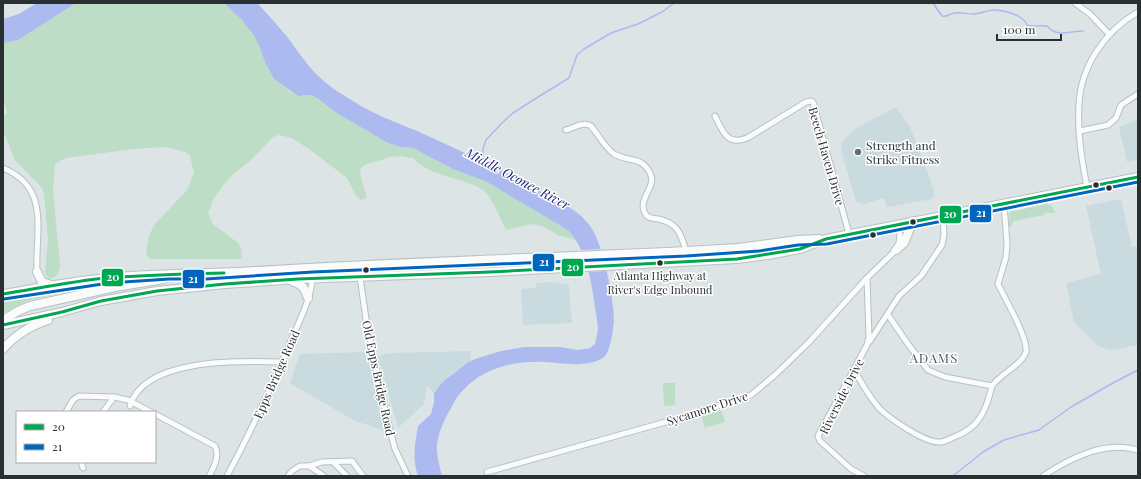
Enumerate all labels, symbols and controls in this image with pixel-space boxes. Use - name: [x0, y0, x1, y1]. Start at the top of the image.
- scale bar: [997, 16, 1061, 42]
- text: 100 m: [1003, 21, 1036, 37]
- street label: Beech Haven Drive: [805, 105, 849, 207]
- place label: Strength and Strike Fitness: [866, 137, 939, 167]
- water label: Middle Oconee River: [462, 143, 573, 213]
- marker: Strength and Strike Fitness: [853, 147, 863, 157]
- unlabelled marker: [1091, 180, 1101, 190]
- unlabelled marker: [1104, 183, 1114, 193]
- line badge: 21: [969, 204, 992, 223]
- line badge: 20: [939, 205, 962, 224]
- text: 21: [976, 205, 986, 220]
- text: 20: [944, 206, 956, 221]
- unlabelled marker: [908, 217, 918, 227]
- unlabelled marker: [868, 230, 878, 240]
- line badge: 21: [532, 253, 555, 272]
- text: 21: [539, 254, 549, 269]
- line badge: 20: [561, 258, 584, 277]
- marker: Atlanta Highway at River's Edge Inbound: [655, 258, 665, 268]
- text: 20: [567, 259, 579, 274]
- unlabelled marker: [361, 265, 371, 275]
- line badge: 20: [101, 268, 124, 287]
- place label: Atlanta Highway at River's Edge Inbound: [608, 268, 713, 297]
- text: 20: [107, 269, 119, 284]
- line badge: 21: [182, 269, 205, 289]
- text: 21: [188, 271, 198, 286]
- street label: Old Epps Bridge Road: [359, 319, 399, 437]
- street label: Epps Bridge Road: [249, 327, 303, 421]
- district label: ADAMS: [909, 349, 958, 366]
- street label: Riverside Drive: [815, 356, 867, 436]
- street label: Sycamore Drive: [664, 387, 750, 429]
- legend: [16, 411, 156, 463]
- text: 20: [52, 418, 65, 434]
- text: 21: [52, 438, 63, 454]

